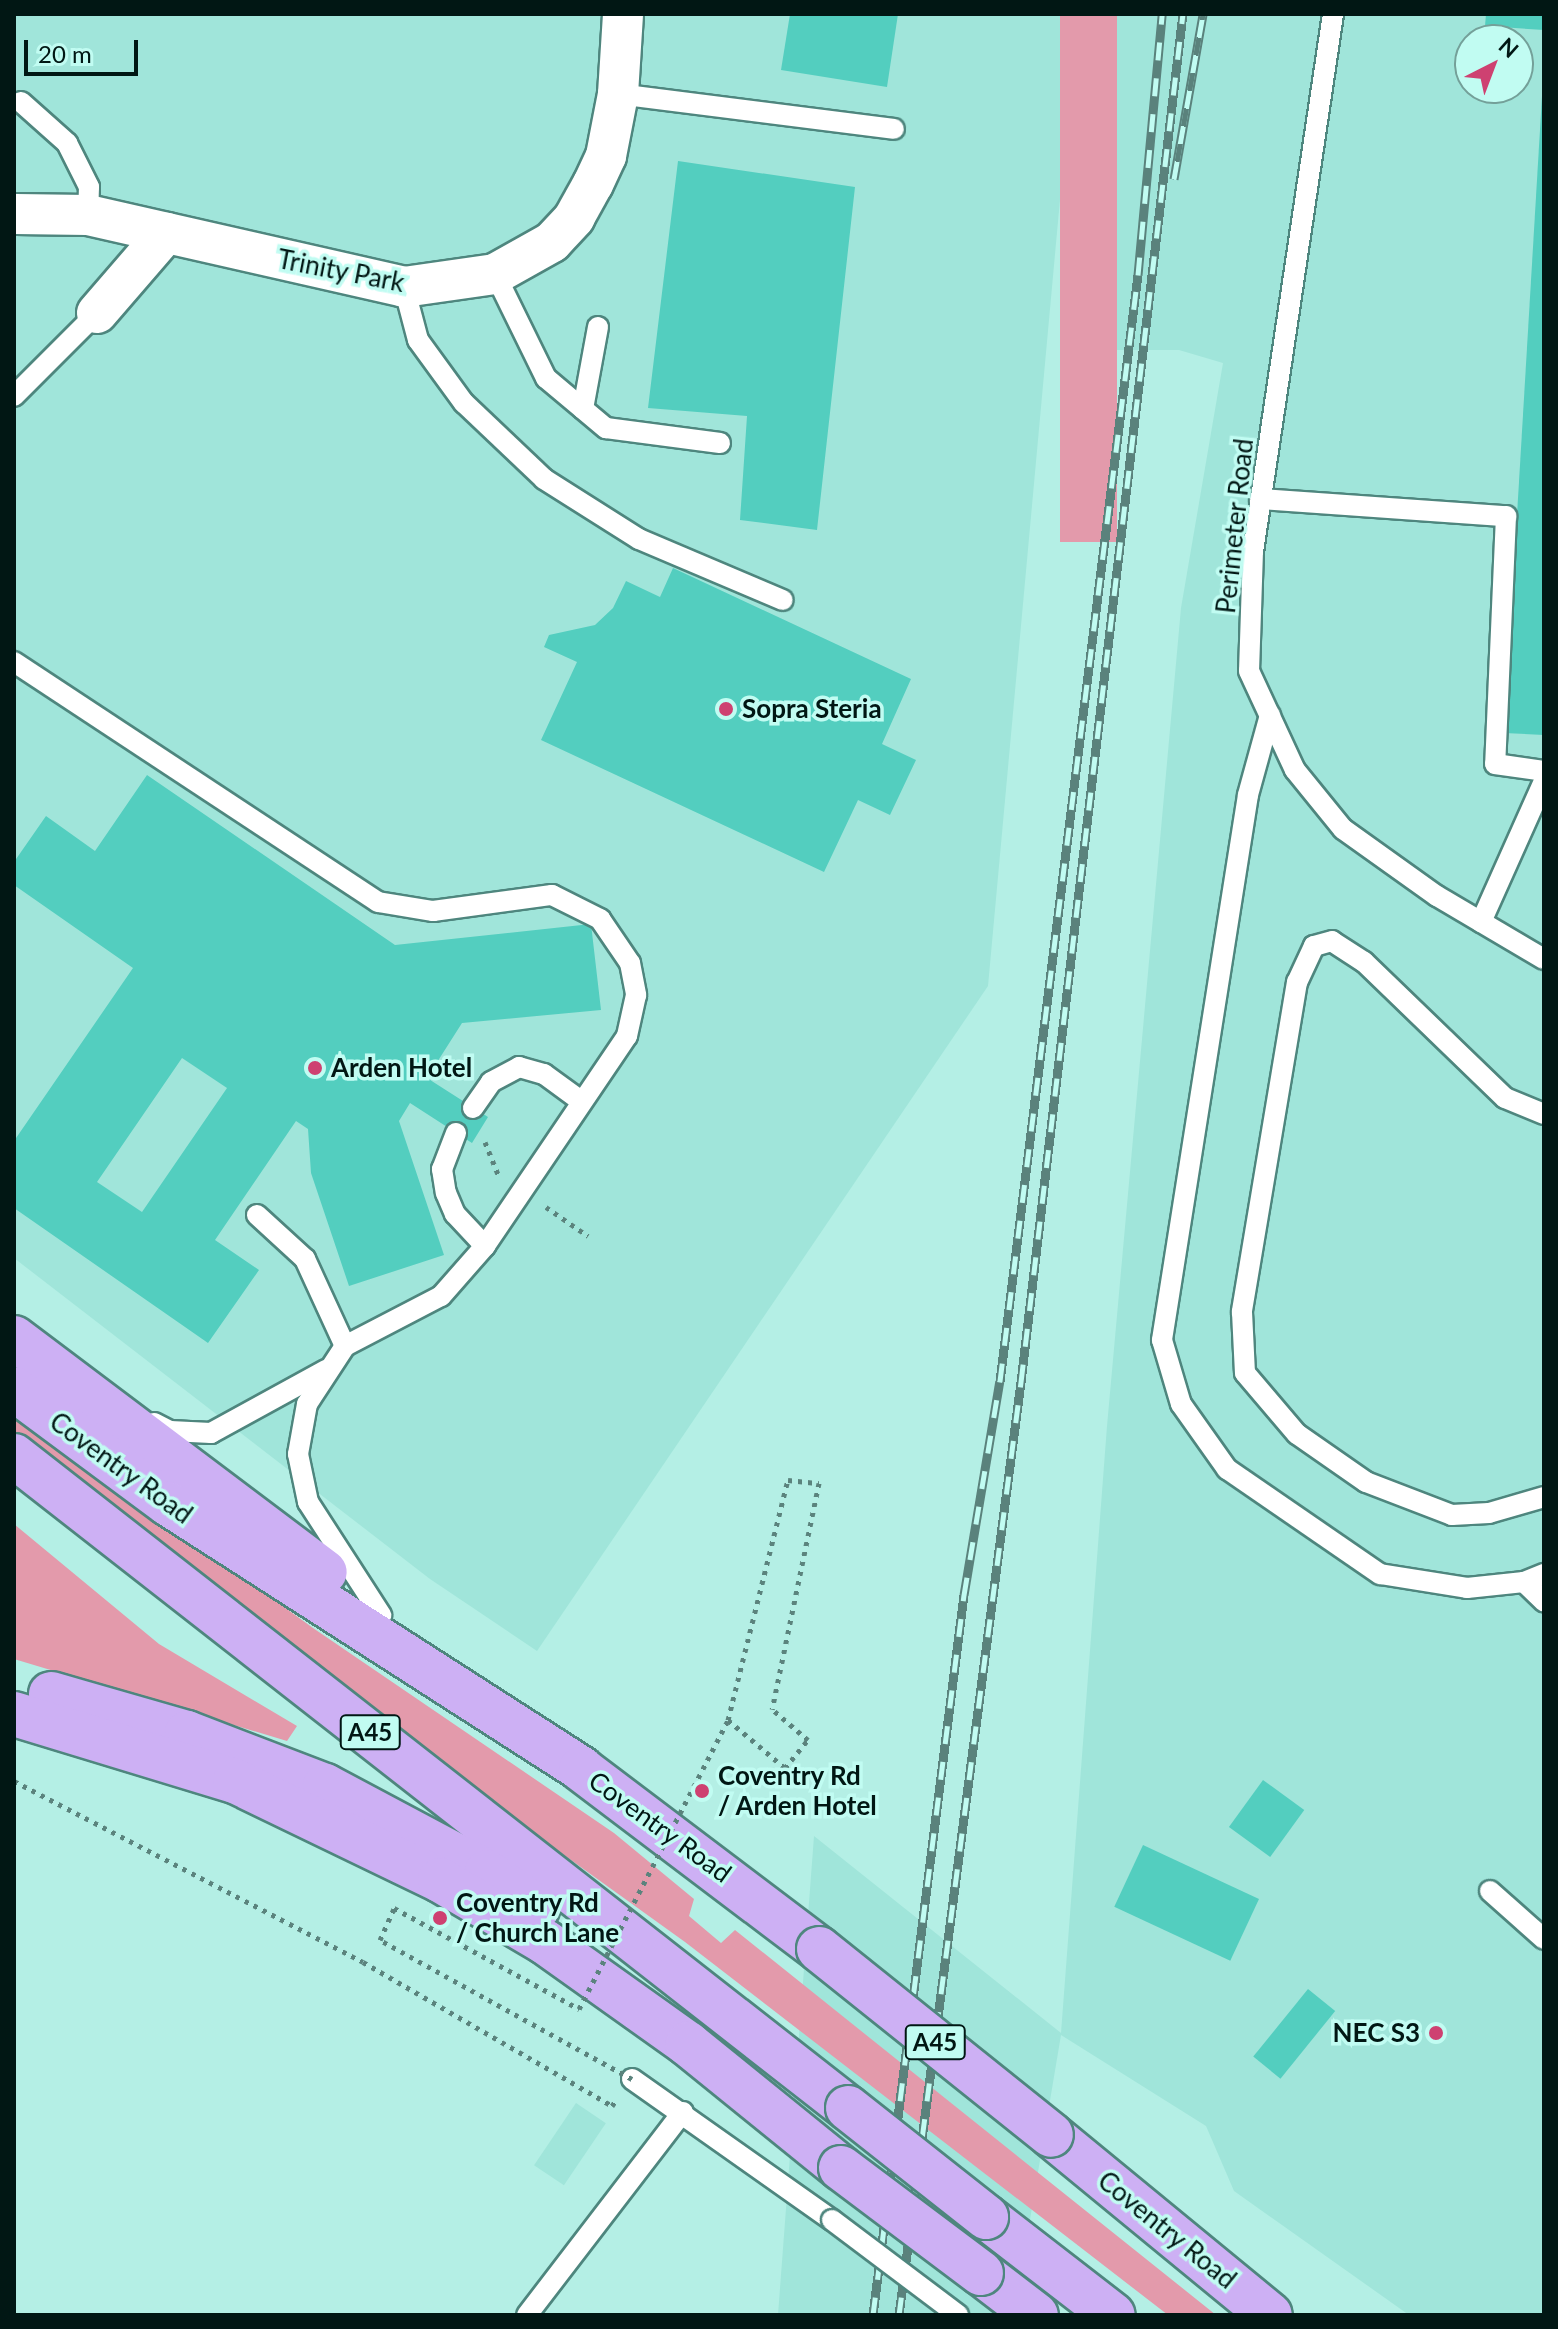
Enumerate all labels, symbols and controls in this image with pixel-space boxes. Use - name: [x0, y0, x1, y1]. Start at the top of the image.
- scale bar: [28, 24, 142, 74]
- north arrow: [1454, 24, 1534, 104]
- text: N: [1494, 32, 1524, 63]
- text: 20 m: [38, 39, 92, 68]
- street label: Trinity Park: [275, 243, 407, 299]
- street label: Perimeter Road: [1210, 437, 1260, 615]
- place label: Sopra Steria: [742, 693, 882, 725]
- marker: Sopra Steria: [717, 700, 735, 718]
- place label: Arden Hotel: [331, 1052, 472, 1084]
- marker: Arden Hotel: [306, 1059, 324, 1077]
- street label: Coventry Road: [43, 1406, 199, 1530]
- road number: A45: [338, 1712, 402, 1752]
- place label: Coventry Rd / Arden Hotel: [718, 1760, 878, 1822]
- street label: Coventry Road: [582, 1765, 738, 1889]
- marker: Coventry Rd / Arden Hotel: [693, 1782, 711, 1800]
- place label: Coventry Rd / Church Lane: [456, 1887, 619, 1948]
- marker: Coventry Rd / Church Lane: [431, 1909, 449, 1927]
- place label: NEC S3: [1333, 2017, 1420, 2049]
- road number: A45: [903, 2022, 967, 2062]
- marker: NEC S3: [1427, 2024, 1445, 2042]
- street label: Coventry Road: [1091, 2165, 1243, 2295]

